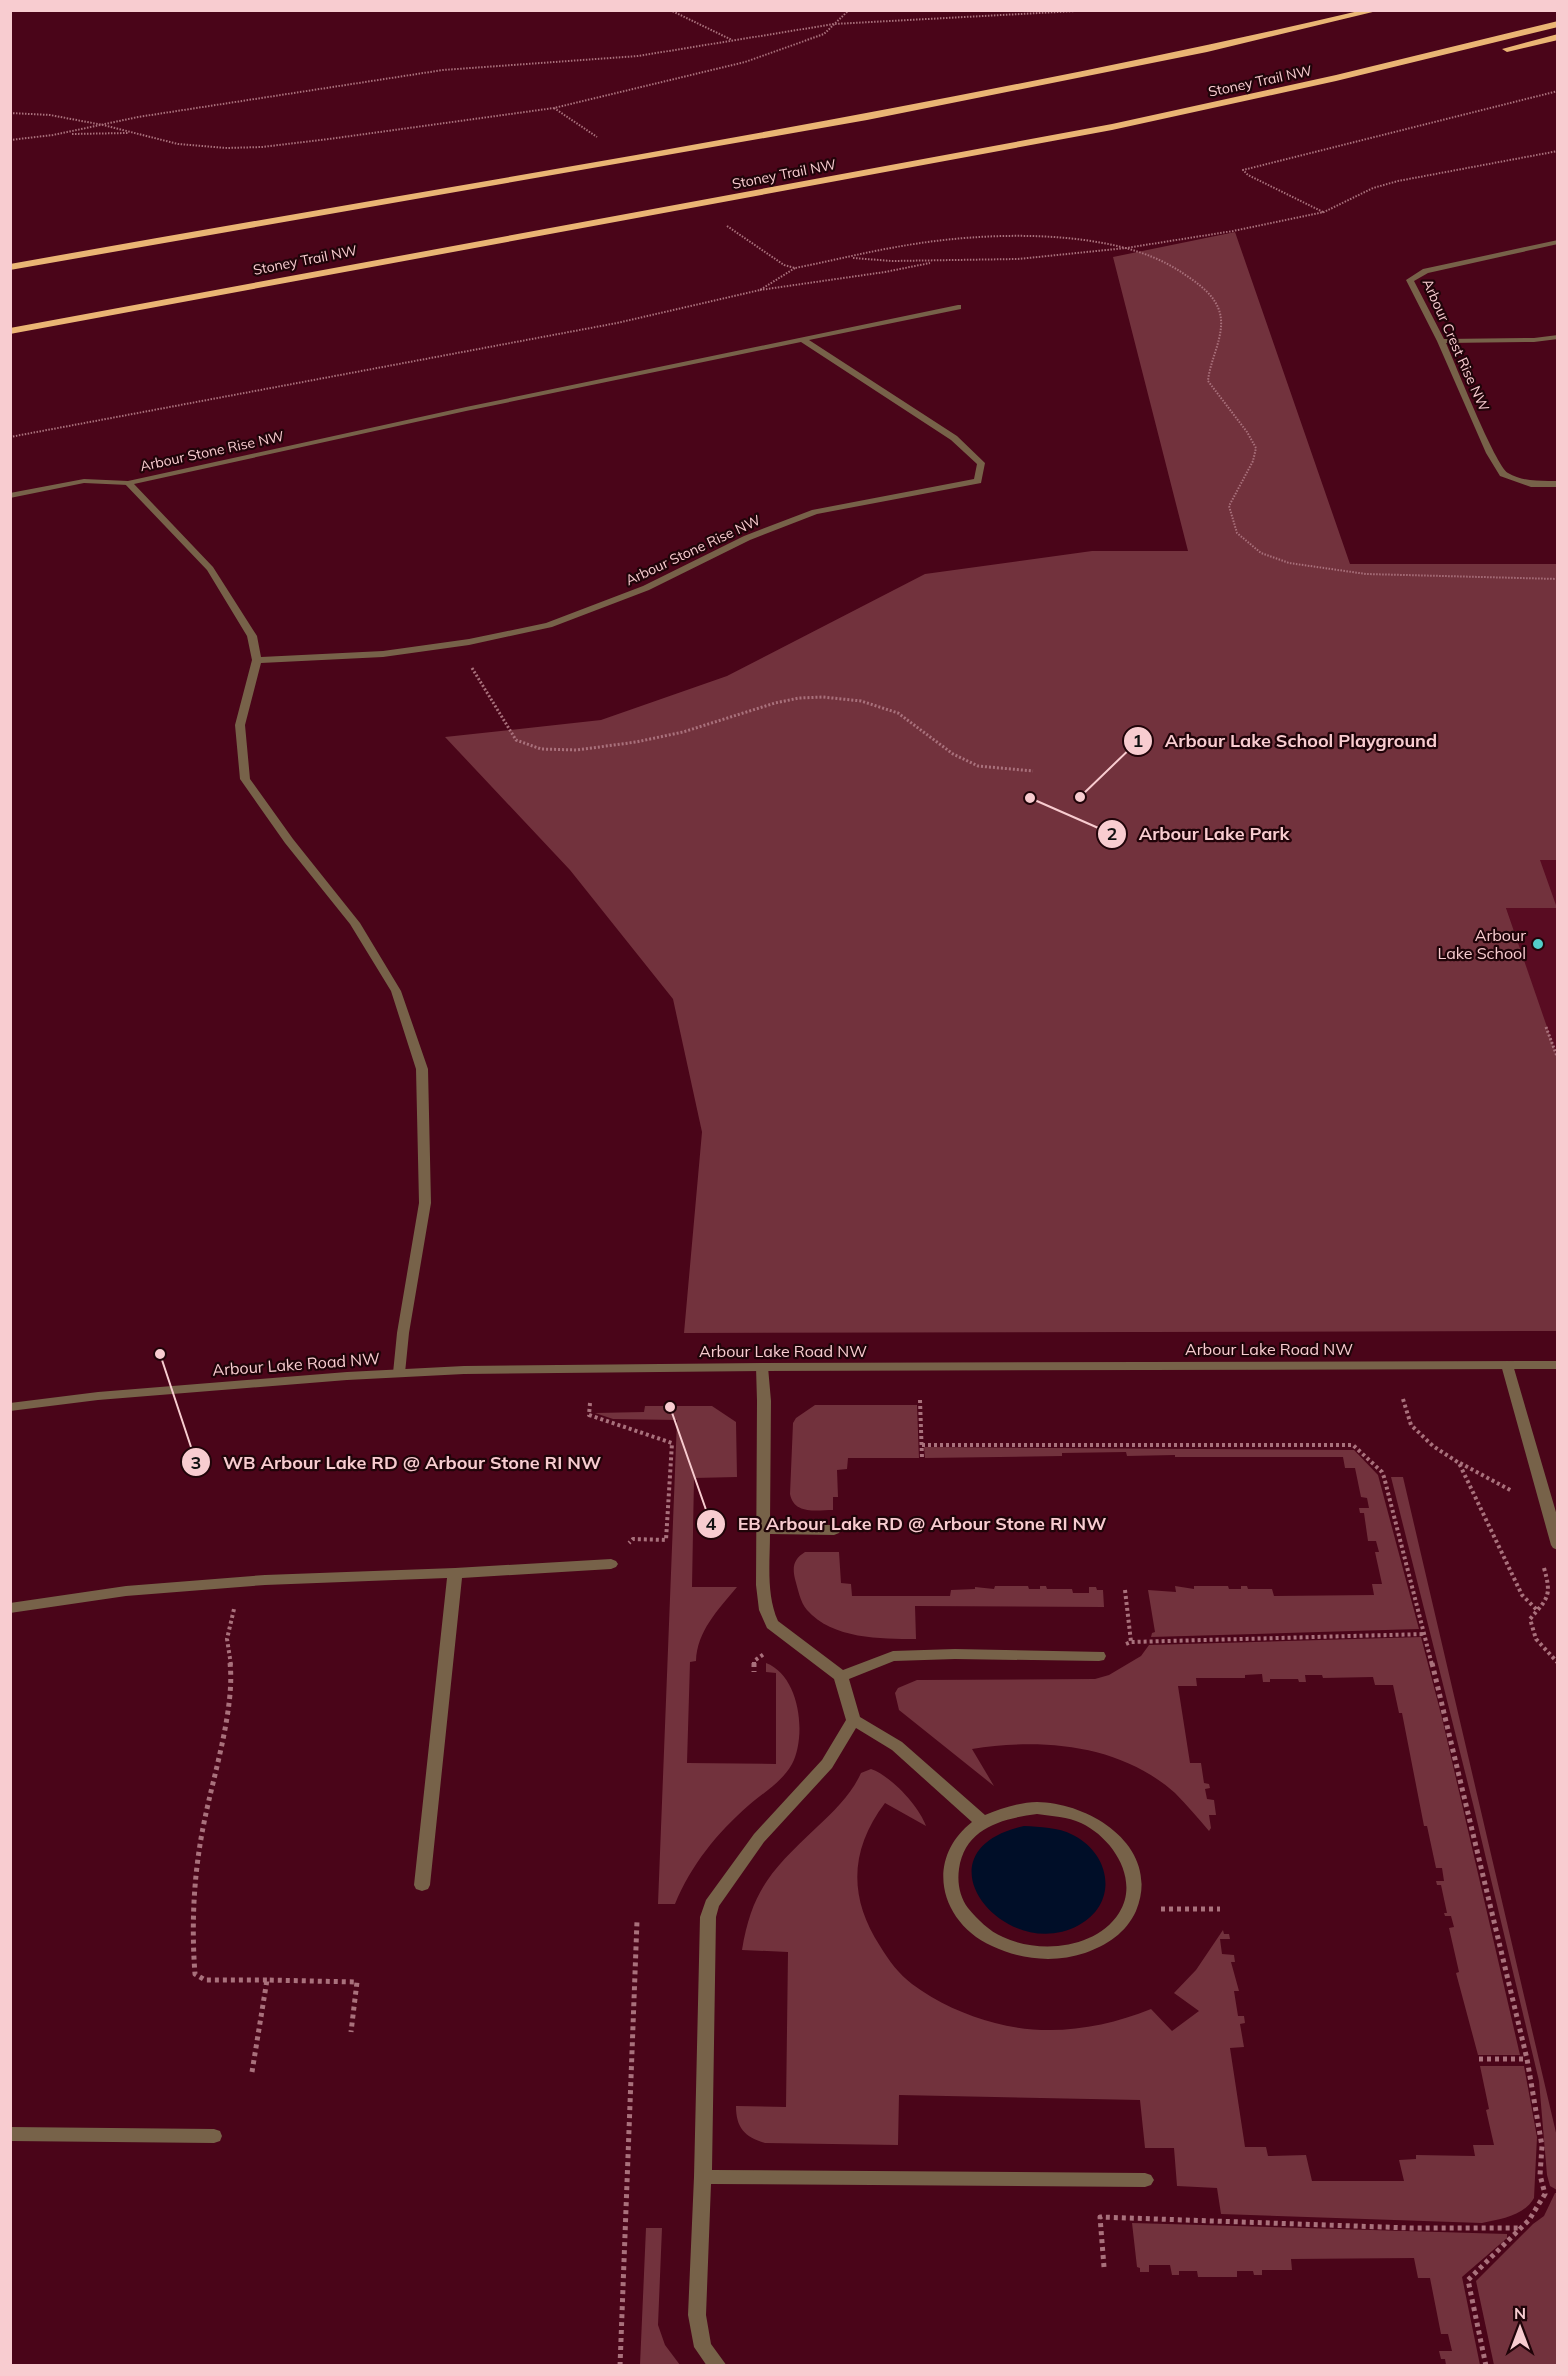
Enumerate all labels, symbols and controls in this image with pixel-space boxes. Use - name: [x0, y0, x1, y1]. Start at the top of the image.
- street label: Stoney Trail NW: [1207, 61, 1314, 101]
- street label: Stoney Trail NW: [731, 155, 838, 193]
- street label: Stoney Trail NW: [252, 241, 359, 279]
- street label: Arbour Crest Rise NW: [1419, 276, 1494, 415]
- street label: Arbour Stone Rise NW: [138, 427, 286, 475]
- street label: Arbour Stone Rise NW: [623, 511, 764, 589]
- callout: Arbour Lake School Playground: [1123, 723, 1449, 759]
- text: 1: [1133, 729, 1143, 752]
- text: Arbour Lake School Playground: [1165, 729, 1437, 752]
- callout: Arbour Lake Park: [1097, 816, 1302, 852]
- text: 2: [1107, 822, 1117, 845]
- text: Arbour Lake Park: [1139, 822, 1290, 845]
- place label: Arbour Lake School: [1437, 925, 1526, 963]
- marker: Arbour Lake School: [1531, 937, 1545, 951]
- street label: Arbour Lake Road NW: [1185, 1339, 1353, 1359]
- street label: Arbour Lake Road NW: [699, 1341, 867, 1361]
- street label: Arbour Lake Road NW: [212, 1348, 381, 1380]
- callout: WB Arbour Lake RD @ Arbour Stone RI NW: [181, 1444, 613, 1480]
- text: 3: [191, 1451, 201, 1474]
- text: WB Arbour Lake RD @ Arbour Stone RI NW: [223, 1451, 601, 1474]
- callout: EB Arbour Lake RD @ Arbour Stone RI NW: [696, 1506, 1119, 1542]
- text: 4: [706, 1512, 717, 1535]
- text: EB Arbour Lake RD @ Arbour Stone RI NW: [738, 1512, 1106, 1535]
- north arrow: [1490, 2298, 1550, 2358]
- text: N: [1514, 2303, 1526, 2323]

